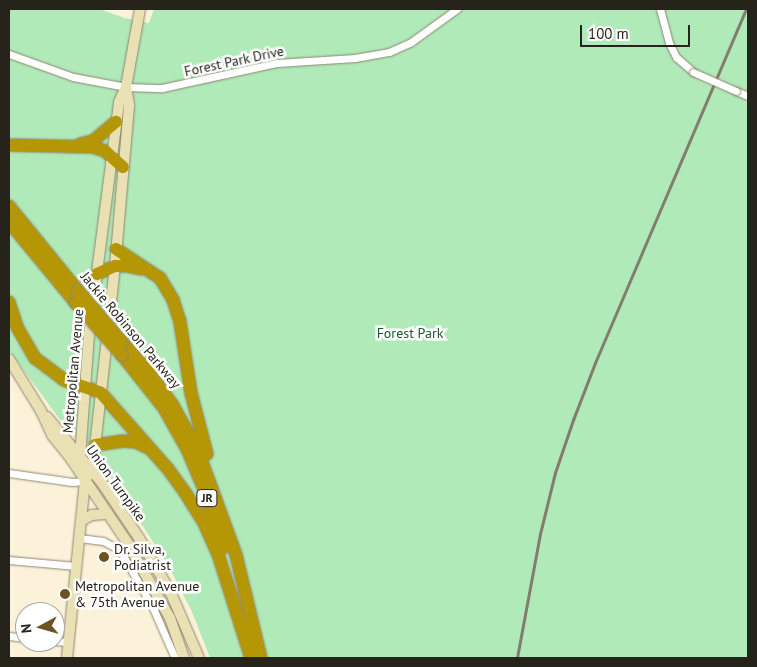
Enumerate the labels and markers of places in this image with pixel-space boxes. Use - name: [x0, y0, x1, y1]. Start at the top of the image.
- place label: Dr. Silva, Podiatrist: [114, 541, 171, 574]
- marker: Dr. Silva, Podiatrist: [98, 551, 110, 563]
- place label: Metropolitan Avenue & 75th Avenue: [75, 578, 200, 610]
- marker: Metropolitan Avenue & 75th Avenue: [59, 588, 71, 600]

